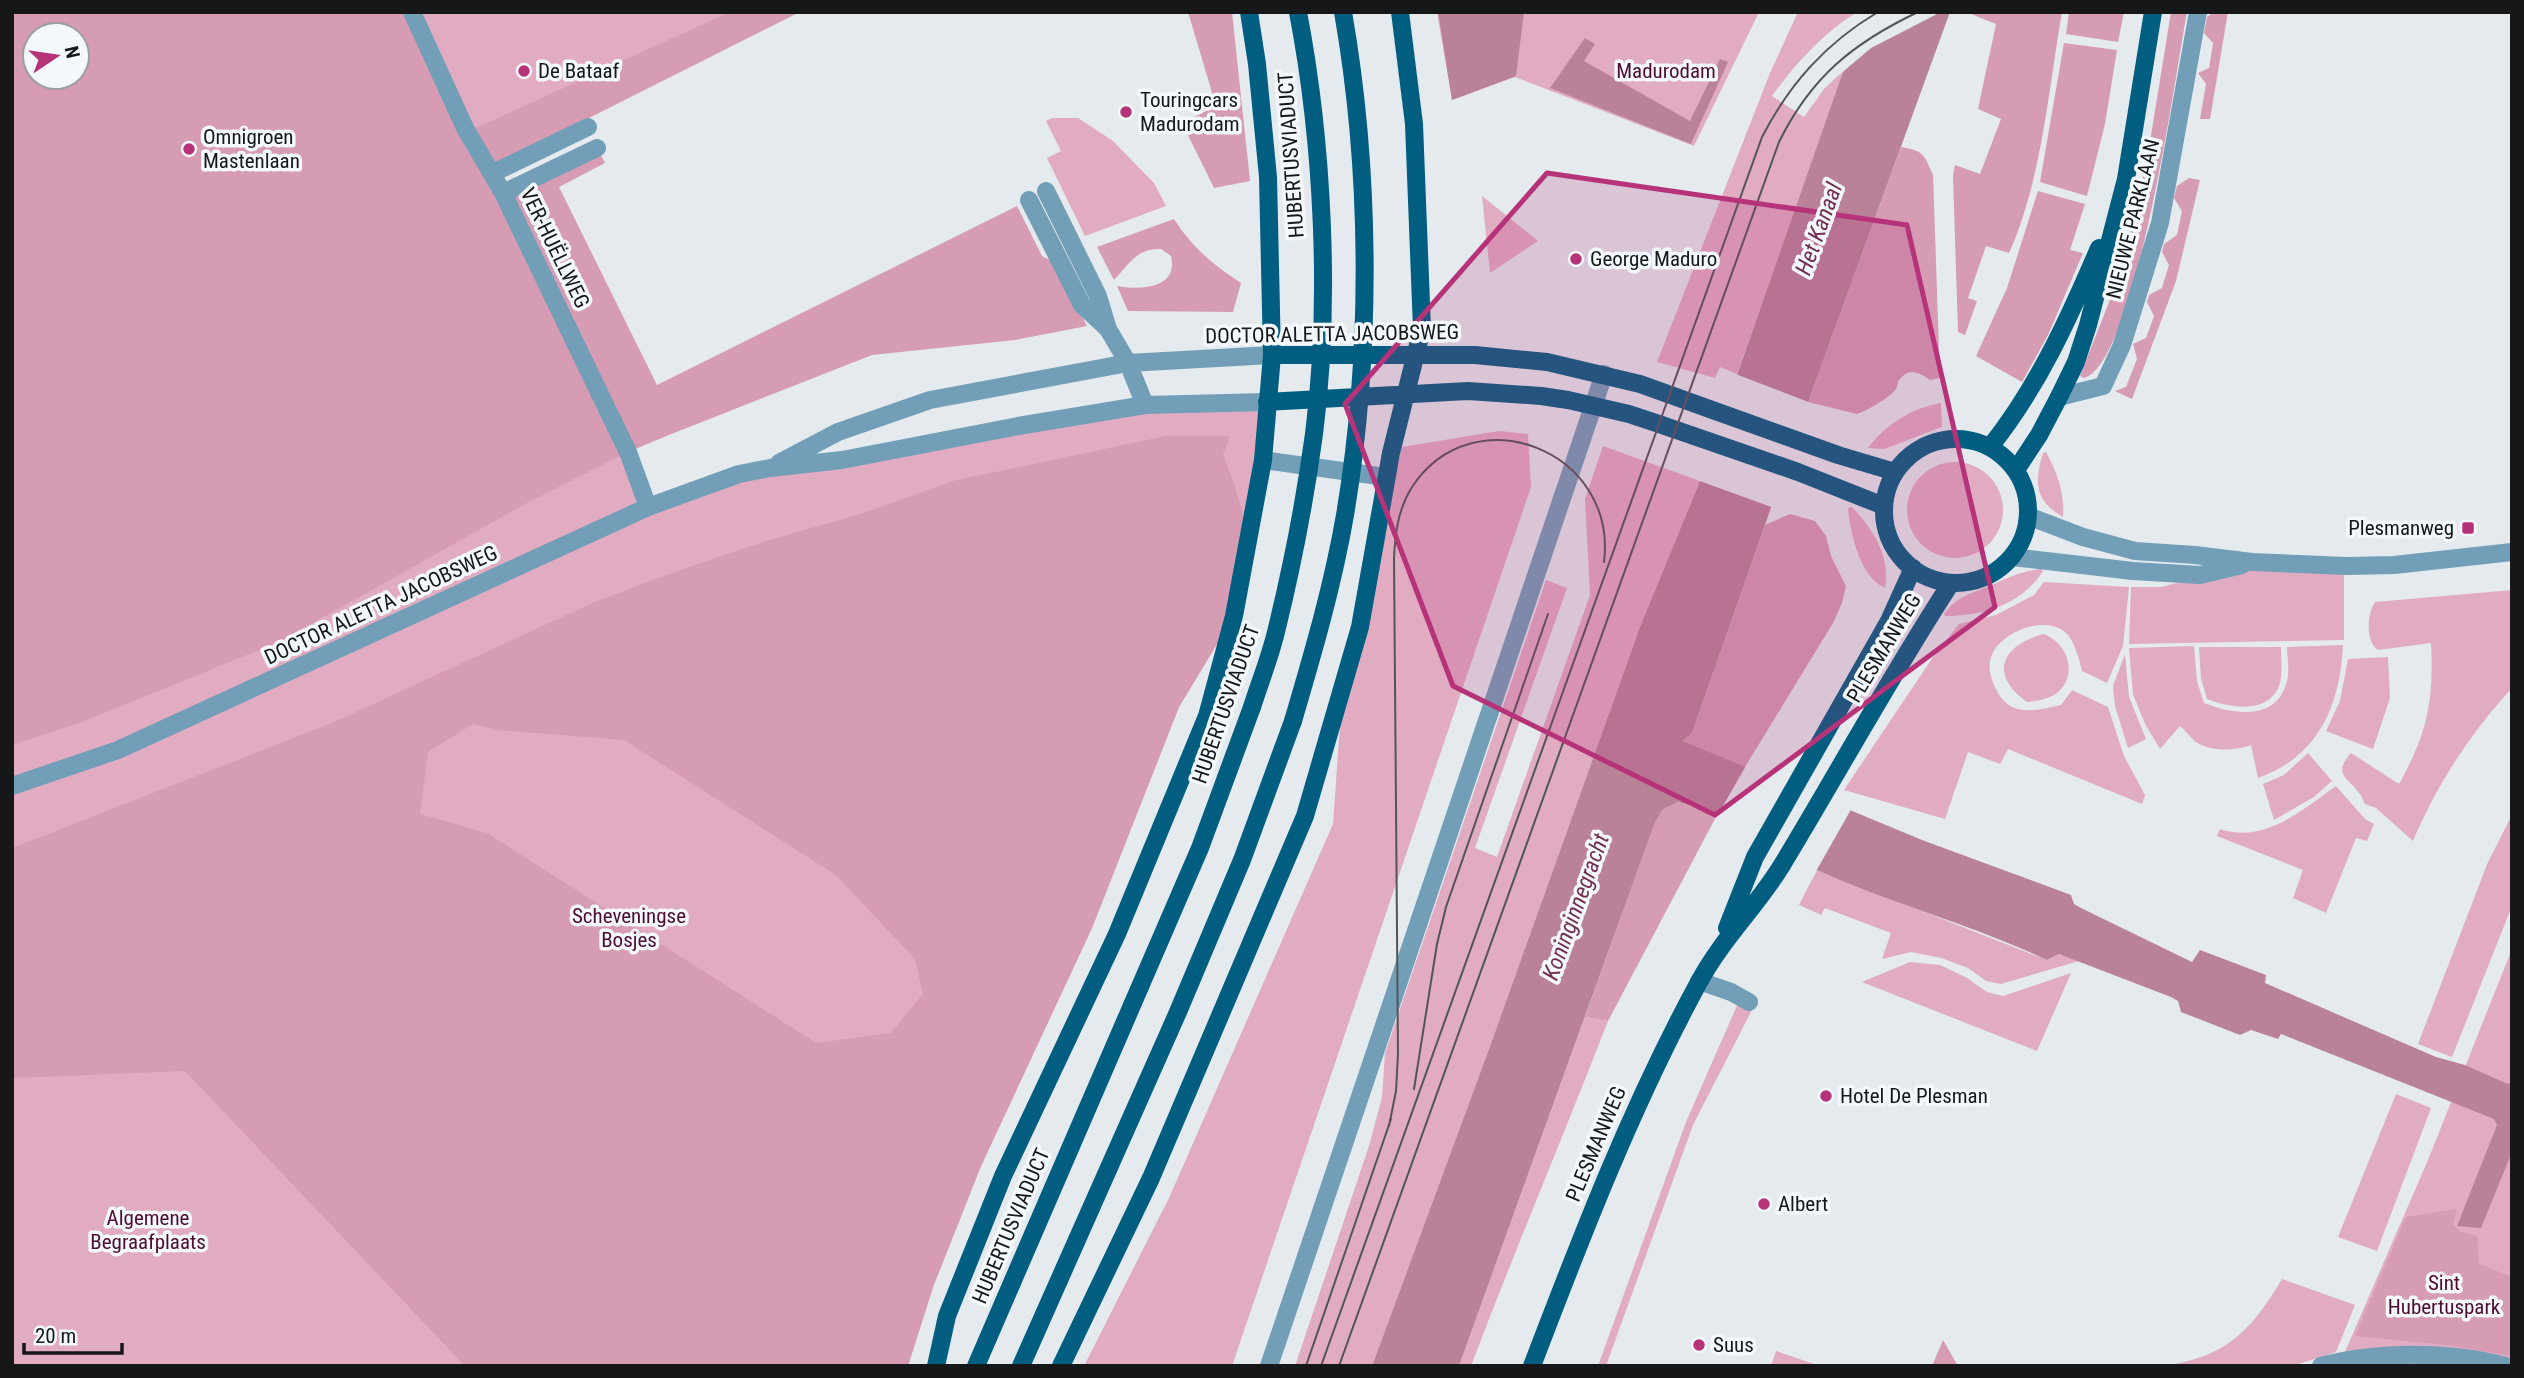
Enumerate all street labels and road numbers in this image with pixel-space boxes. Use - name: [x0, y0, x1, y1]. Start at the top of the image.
- street label: HUBERTUSVIADUCT: [1273, 71, 1309, 239]
- street label: NIEUWE PARKLAAN: [2102, 136, 2164, 302]
- street label: VER-HUËLLWEG: [515, 184, 595, 312]
- street label: DOCTOR ALETTA JACOBSWEG: [1205, 320, 1459, 348]
- street label: DOCTOR ALETTA JACOBSWEG: [261, 540, 501, 670]
- street label: PLESMANWEG: [1842, 589, 1926, 707]
- street label: HUBERTUSVIADUCT: [1188, 621, 1264, 787]
- street label: PLESMANWEG: [1561, 1083, 1631, 1205]
- street label: HUBERTUSVIADUCT: [967, 1145, 1055, 1307]

